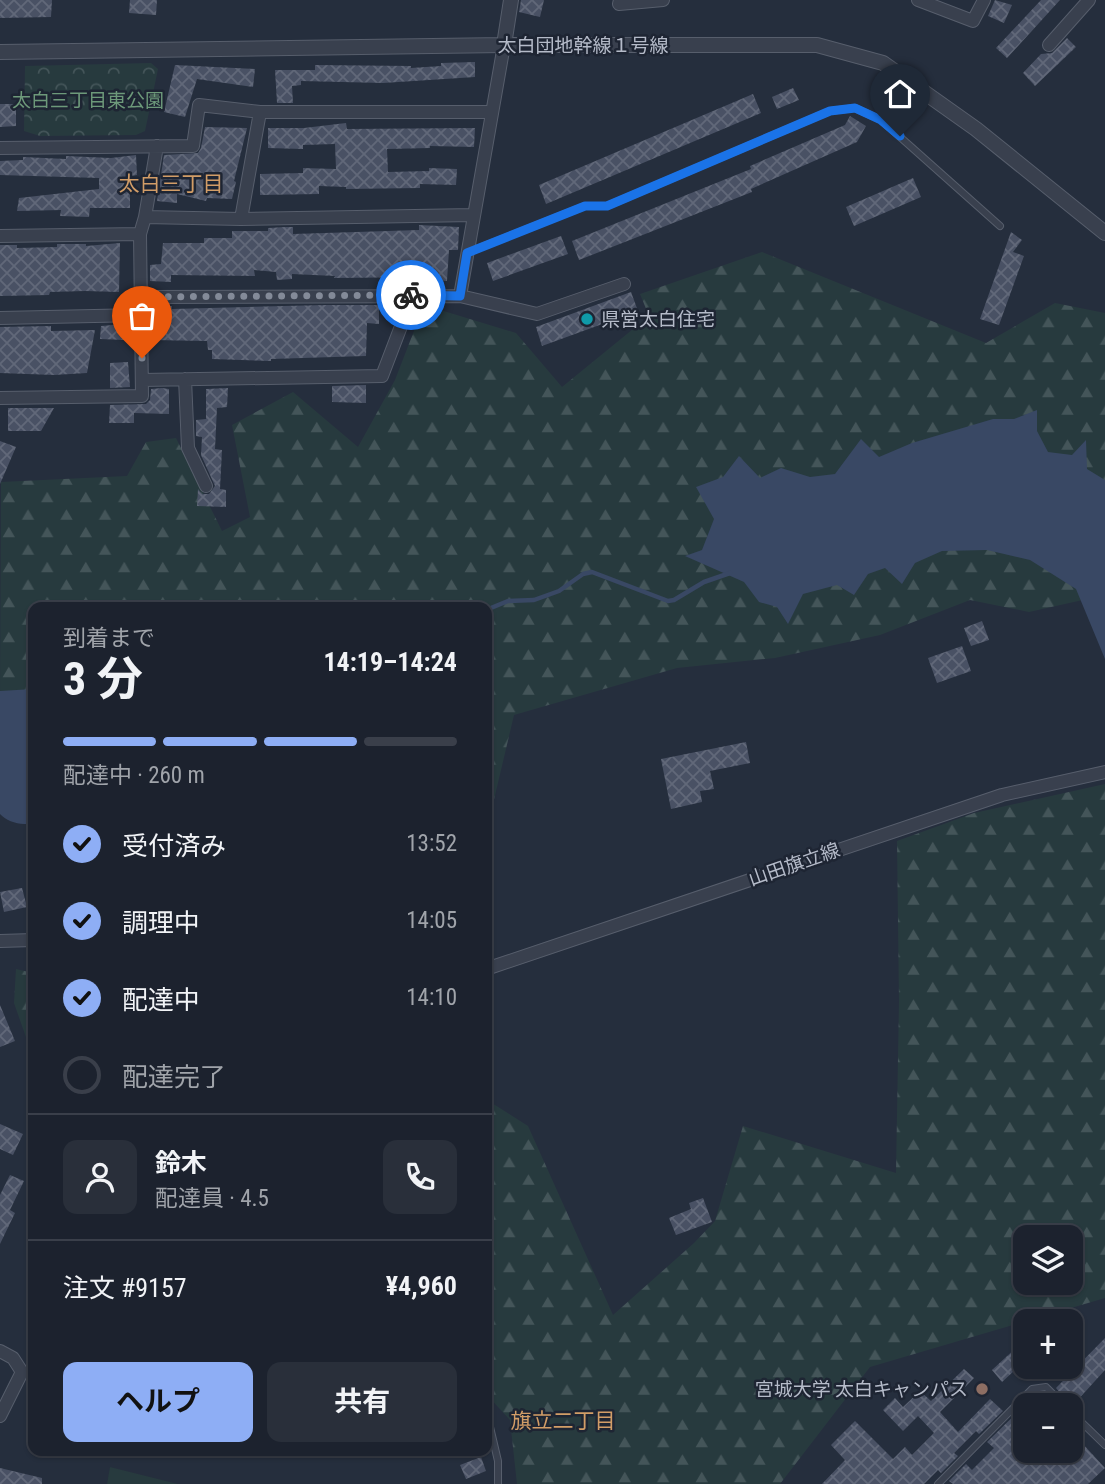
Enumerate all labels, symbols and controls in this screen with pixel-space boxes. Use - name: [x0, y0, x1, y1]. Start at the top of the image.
- street label: 太白団地幹線１号線: [497, 34, 669, 57]
- pin: [870, 64, 930, 136]
- icon: home: [881, 75, 919, 113]
- park label: 太白三丁目東公園: [12, 89, 164, 112]
- district label: 太白三丁目: [119, 172, 224, 196]
- courier: [376, 260, 446, 330]
- icon: bike: [392, 276, 430, 314]
- pin: [112, 286, 172, 358]
- icon: bag: [123, 297, 161, 335]
- place label: 県営太白住宅: [601, 308, 715, 331]
- marker: 県営太白住宅: [579, 311, 595, 327]
- text: 到着まで: [63, 625, 155, 652]
- text: 14:19–14:24: [323, 647, 457, 677]
- text: 3 分: [63, 652, 143, 706]
- text: 配達中 · 260 m: [63, 762, 205, 789]
- icon: check: [63, 825, 101, 863]
- text: 13:52: [406, 830, 457, 857]
- text: 受付済み: [122, 831, 226, 861]
- street label: 山田旗立線: [745, 838, 843, 891]
- icon: check: [63, 902, 101, 940]
- text: 14:05: [406, 907, 457, 934]
- text: 調理中: [122, 908, 200, 938]
- icon: check: [63, 979, 101, 1017]
- text: 14:10: [406, 984, 457, 1011]
- text: 配達中: [122, 985, 200, 1015]
- text: 配達完了: [122, 1062, 226, 1092]
- button: person: [63, 1140, 137, 1214]
- button: phone: [383, 1140, 457, 1214]
- text: 鈴木: [155, 1148, 207, 1178]
- text: 配達員 · 4.5: [155, 1185, 269, 1212]
- map controls: [1013, 1225, 1083, 1463]
- button: layers: [1013, 1225, 1083, 1295]
- text: ¥4,960: [386, 1271, 457, 1301]
- text: 注文 #9157: [63, 1273, 187, 1303]
- button: +: [1013, 1309, 1083, 1379]
- button: ヘルプ: [63, 1362, 253, 1442]
- button: 共有: [267, 1362, 457, 1442]
- place label: 宮城大学 太白キャンパス: [755, 1378, 968, 1401]
- marker: 宮城大学 太白キャンパス: [974, 1381, 990, 1397]
- button: −: [1013, 1393, 1083, 1463]
- district label: 旗立二丁目: [511, 1409, 616, 1433]

